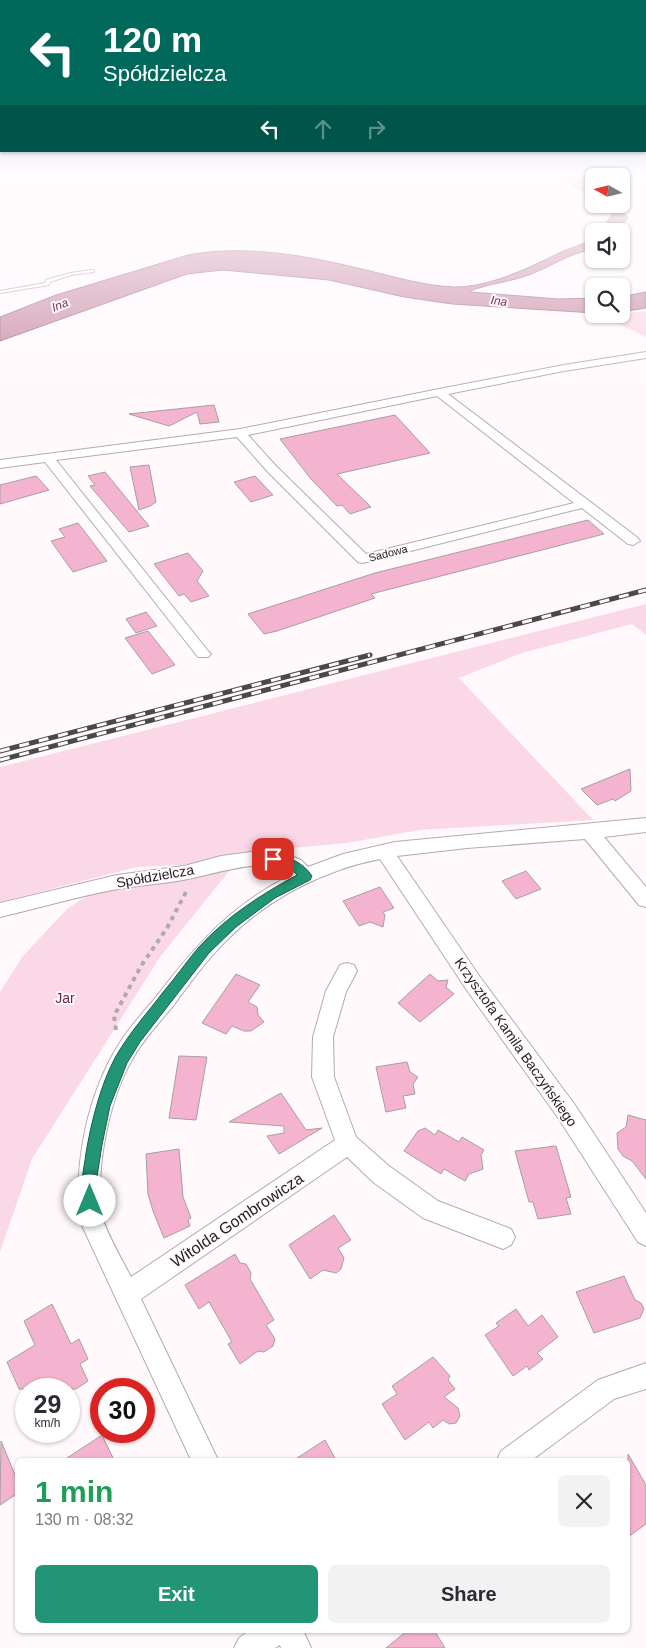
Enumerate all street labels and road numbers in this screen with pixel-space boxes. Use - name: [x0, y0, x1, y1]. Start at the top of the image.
- street label: Sadowa: [367, 542, 410, 564]
- street label: Spółdzielcza: [115, 861, 195, 891]
- street label: Krzysztofa Kamila Baczyńskiego: [451, 955, 581, 1130]
- street label: Witolda Gombrowicza: [168, 1169, 306, 1271]

